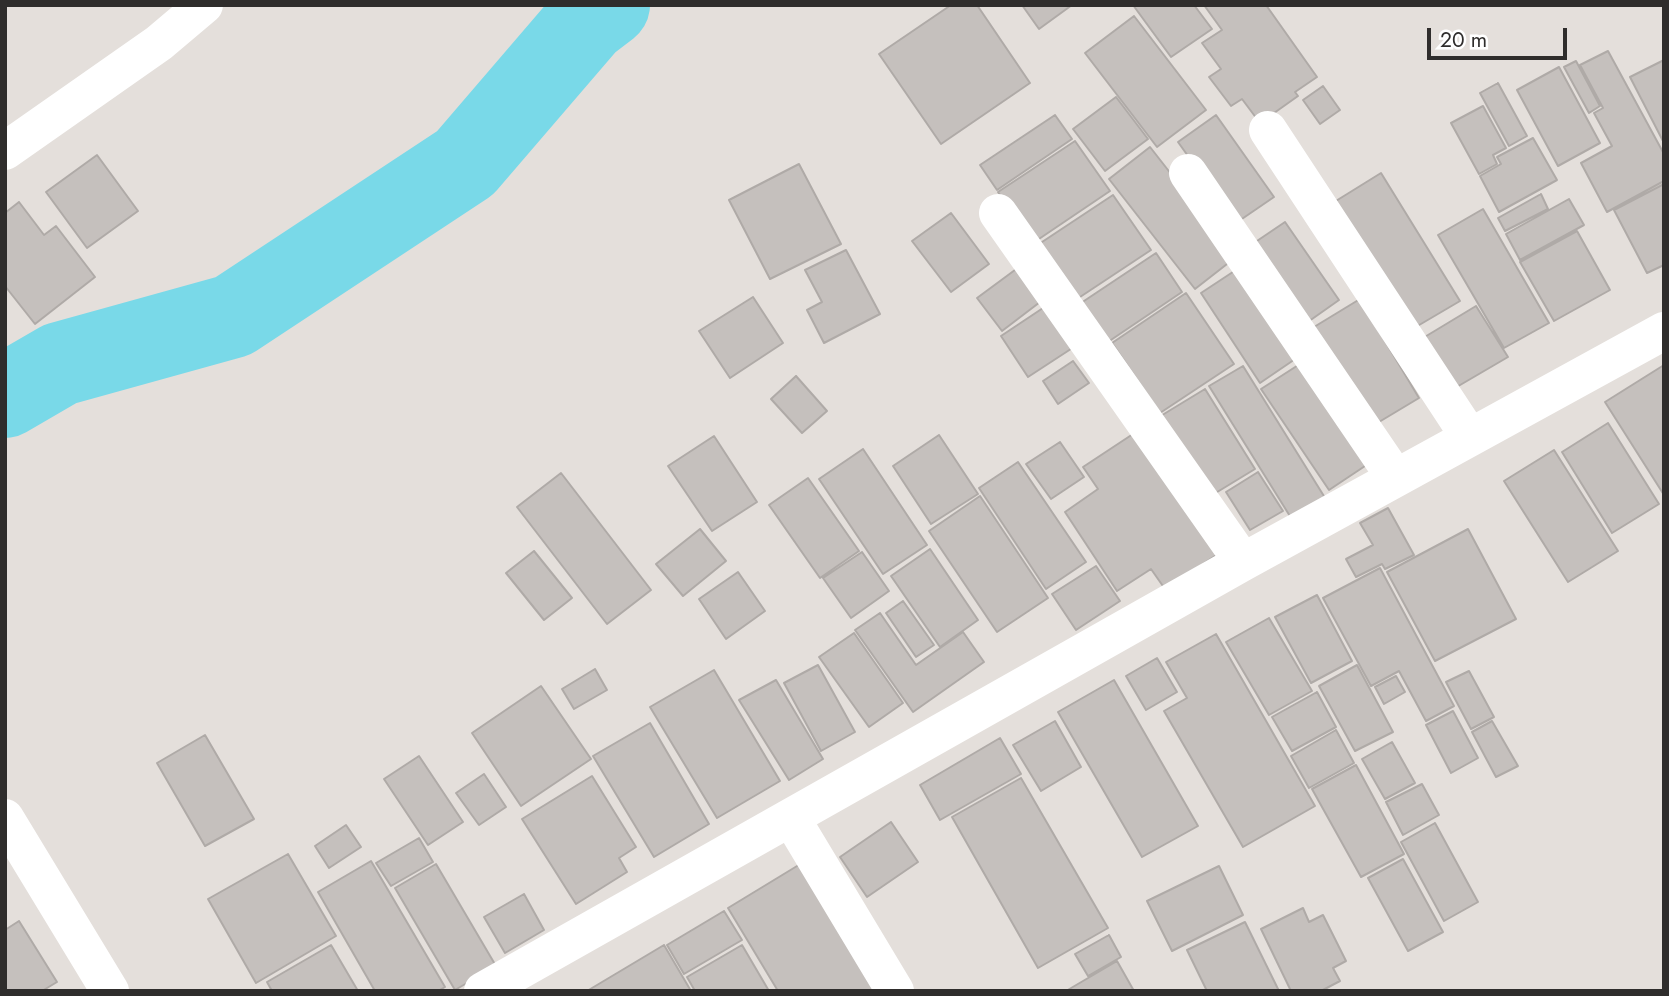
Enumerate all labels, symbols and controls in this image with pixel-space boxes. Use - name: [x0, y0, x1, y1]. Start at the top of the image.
- scale bar: [1431, 14, 1571, 58]
- text: 20 m: [1440, 25, 1487, 55]

